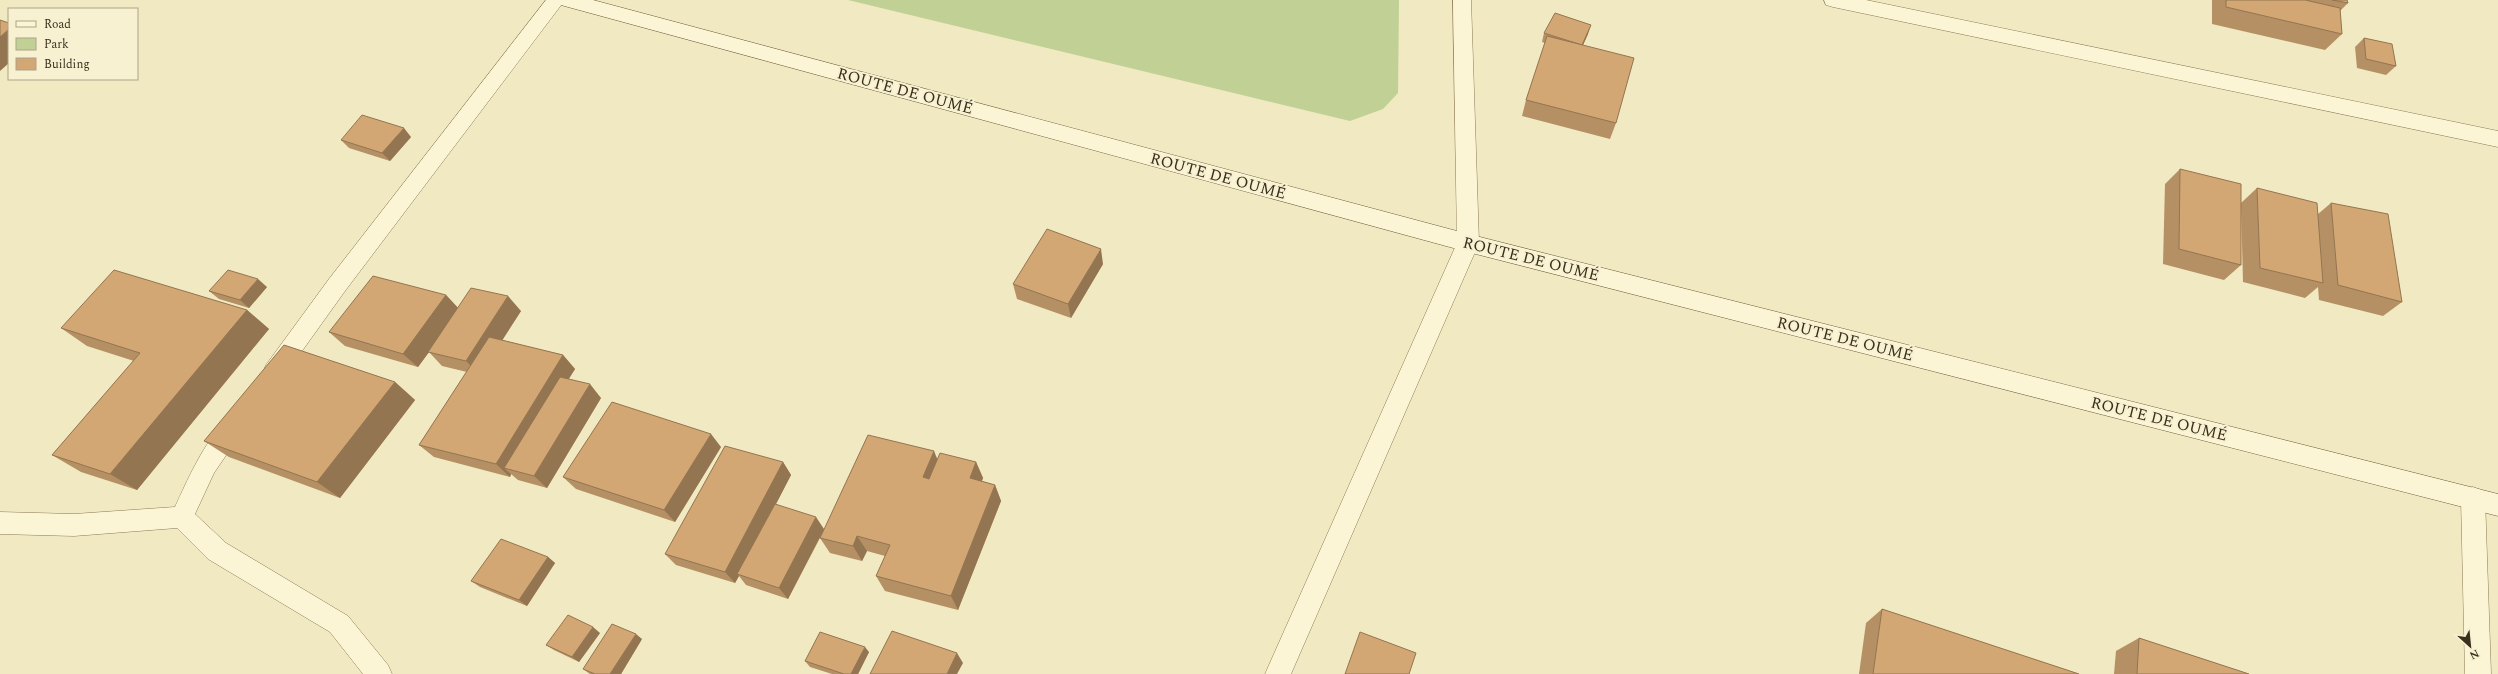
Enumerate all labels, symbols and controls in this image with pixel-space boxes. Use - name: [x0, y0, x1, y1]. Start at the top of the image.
- legend: [8, 8, 138, 80]
- text: Road: [44, 15, 71, 34]
- text: Park: [44, 35, 69, 54]
- text: Building: [44, 55, 90, 74]
- street label: ROUTE DE OUMÉ: [834, 61, 976, 121]
- street label: ROUTE DE OUMÉ: [1147, 146, 1289, 206]
- street label: ROUTE DE OUMÉ: [1460, 230, 1602, 288]
- street label: ROUTE DE OUMÉ: [1774, 310, 1916, 368]
- street label: ROUTE DE OUMÉ: [2088, 390, 2230, 448]
- north arrow: [2450, 626, 2490, 666]
- text: N: [2466, 645, 2482, 664]

